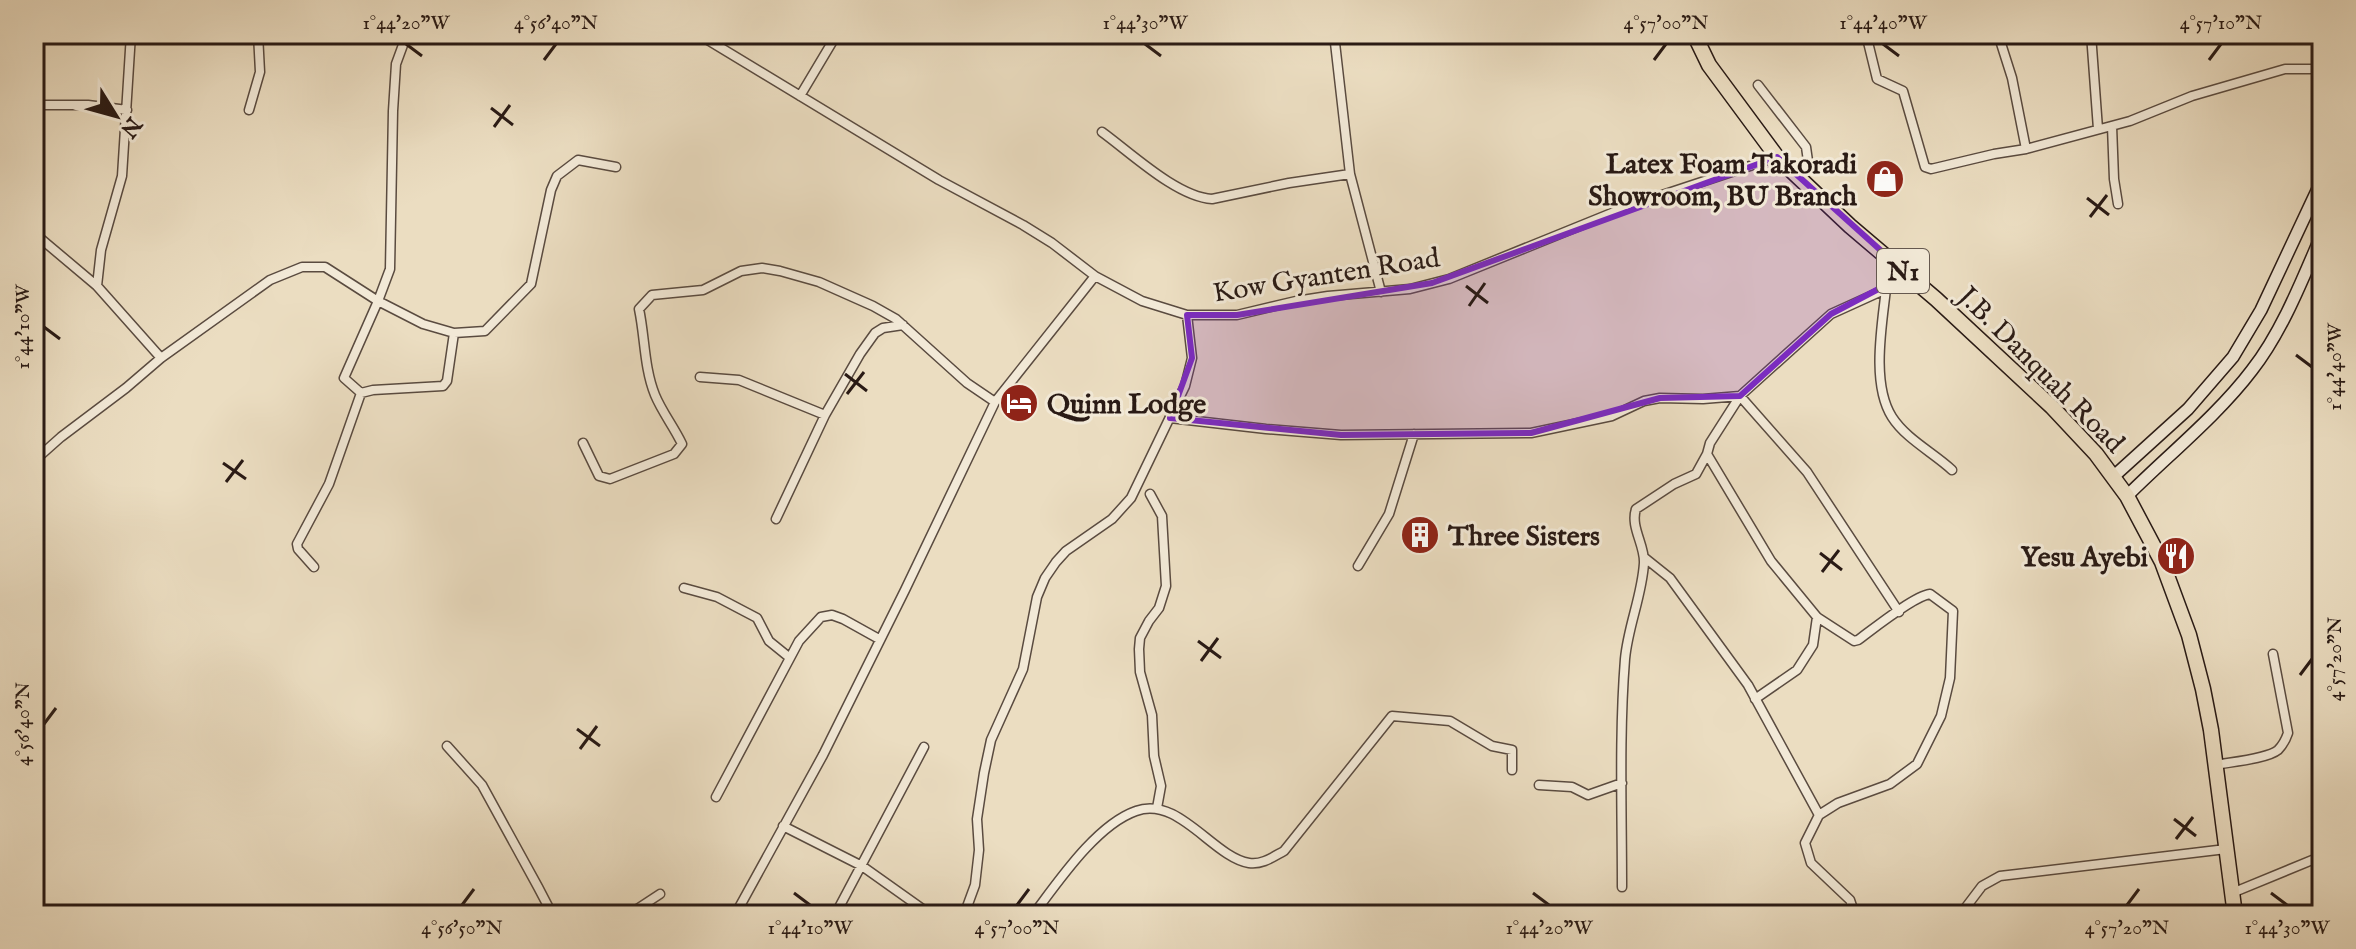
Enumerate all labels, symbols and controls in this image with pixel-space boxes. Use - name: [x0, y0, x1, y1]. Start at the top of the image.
- text: 1°44'20"W: [362, 11, 450, 36]
- text: 4°56'40"N: [514, 11, 598, 36]
- text: 1°44'30"W: [1102, 11, 1189, 36]
- text: 4°57'00"N: [1623, 11, 1709, 36]
- text: 1°44'40"W: [1839, 11, 1928, 36]
- text: 4°57'10"N: [2180, 11, 2262, 36]
- north arrow: [76, 76, 156, 156]
- text: N: [113, 110, 148, 143]
- place label: Latex Foam Takoradi Showroom, BU Branch: [1588, 148, 1858, 215]
- shop icon: Latex Foam Takoradi Showroom, BU Branch: [1864, 158, 1906, 200]
- street label: Kow Gyanten Road: [1211, 241, 1442, 312]
- road number: N1: [1877, 249, 1929, 293]
- street label: J.B. Danquah Road: [1947, 278, 2131, 461]
- text: 1°44'10"W: [11, 284, 36, 370]
- text: 1°44'40"W: [2323, 322, 2348, 411]
- hotel icon: Quinn Lodge: [998, 382, 1040, 424]
- place label: Quinn Lodge: [1047, 388, 1206, 423]
- building icon: Three Sisters: [1399, 514, 1441, 556]
- place label: Three Sisters: [1447, 520, 1600, 555]
- restaurant icon: Yesu Ayebi: [2155, 535, 2197, 577]
- place label: Yesu Ayebi: [2020, 541, 2148, 576]
- text: 4°57'20"N: [2323, 617, 2348, 701]
- text: 4°56'40"N: [11, 682, 36, 766]
- text: 4°56'50"N: [421, 916, 503, 941]
- text: 1°44'10"W: [767, 916, 853, 941]
- text: 4°57'00"N: [974, 916, 1060, 941]
- text: 1°44'20"W: [1505, 916, 1593, 941]
- text: 4°57'20"N: [2085, 916, 2169, 941]
- text: 1°44'30"W: [2244, 916, 2331, 941]

